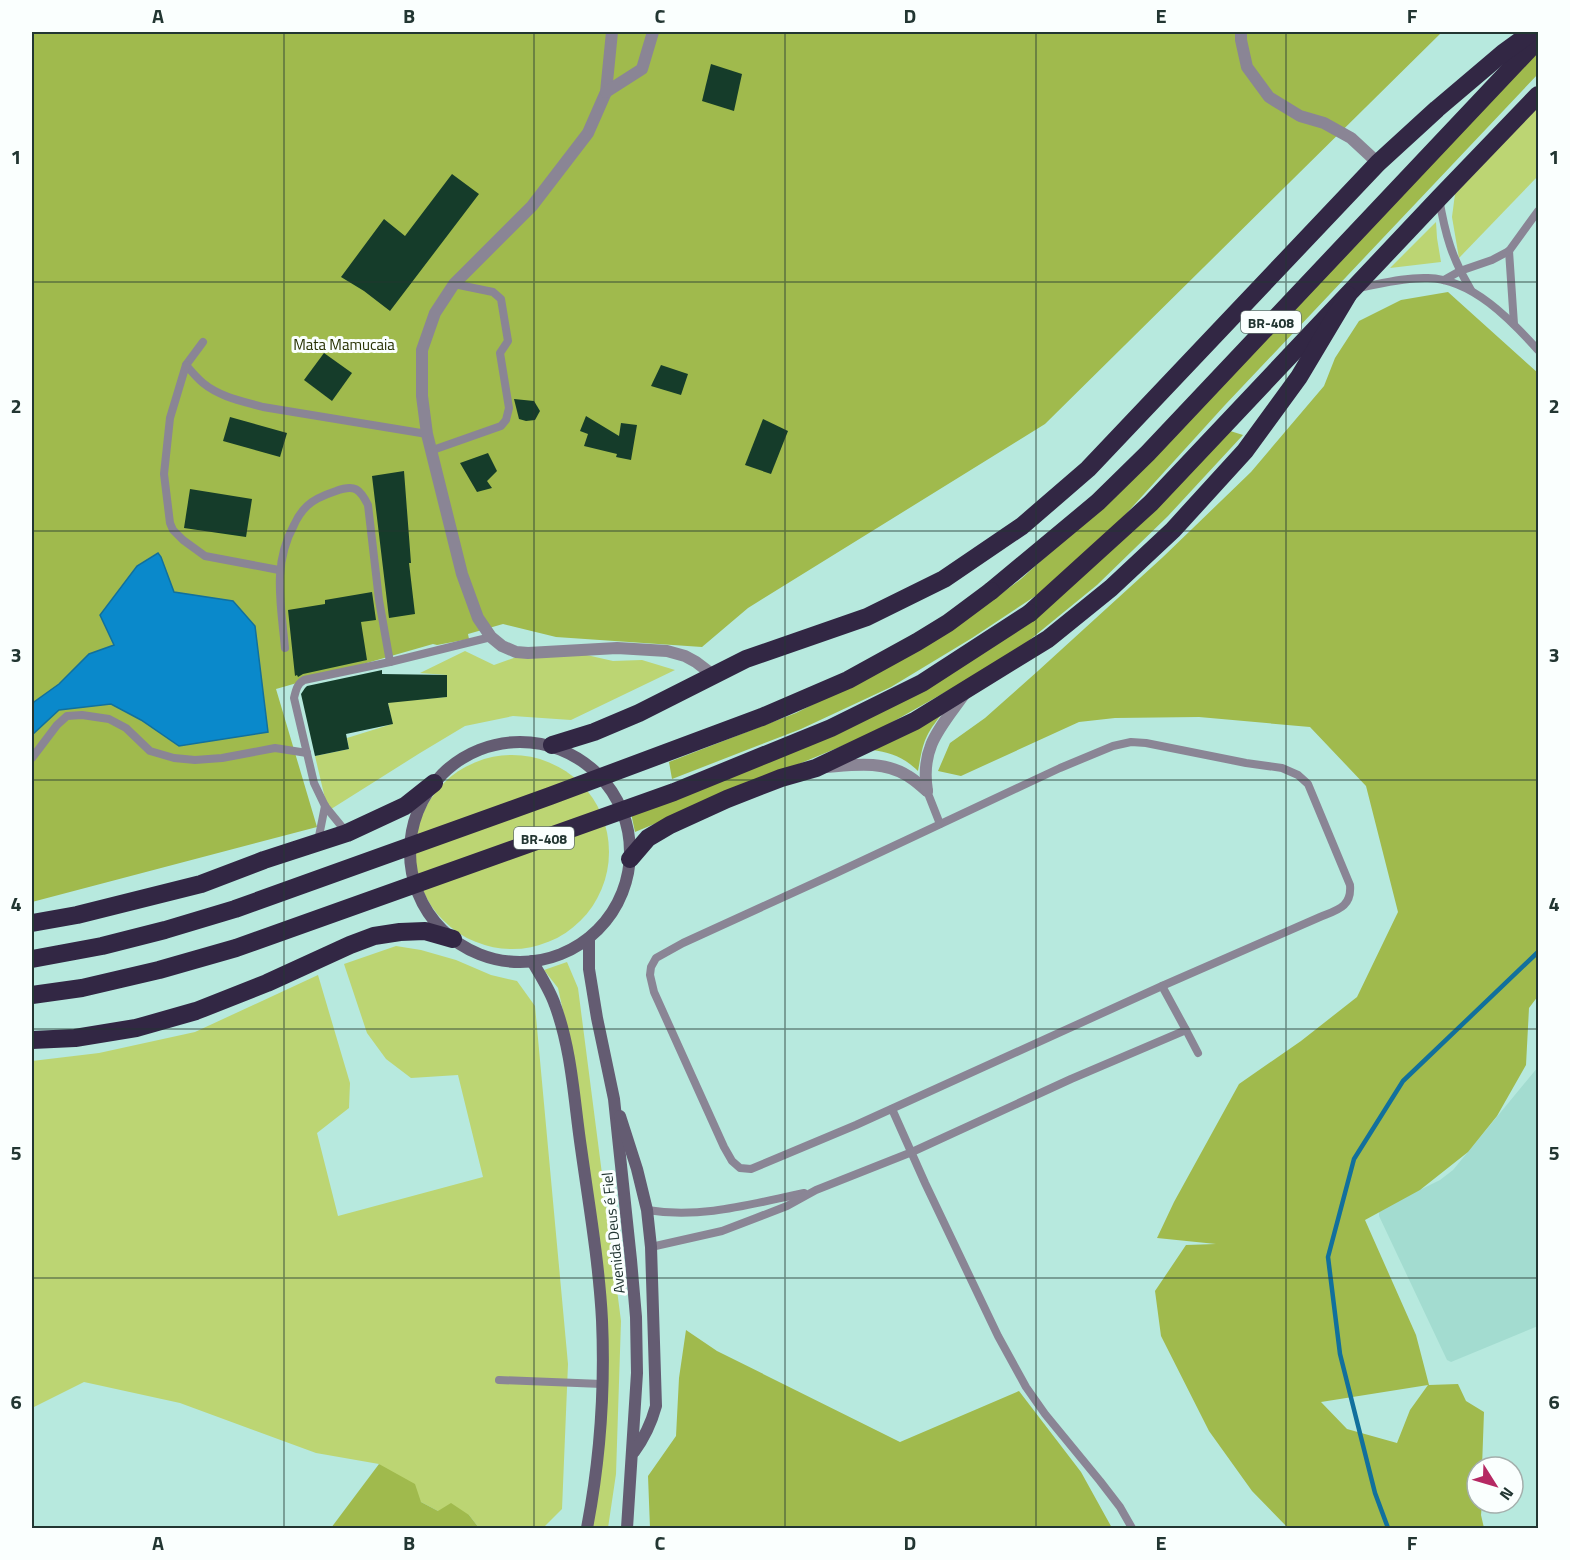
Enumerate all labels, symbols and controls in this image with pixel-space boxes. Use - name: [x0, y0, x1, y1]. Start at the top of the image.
- text: A: [152, 0, 164, 31]
- text: B: [403, 0, 415, 31]
- text: C: [655, 0, 666, 31]
- text: D: [904, 0, 916, 31]
- text: E: [1155, 0, 1167, 31]
- text: F: [1407, 0, 1418, 31]
- text: 1: [10, 141, 22, 172]
- text: 1: [1548, 141, 1560, 172]
- road number: BR-408: [1241, 311, 1301, 333]
- park label: Mata Mamucaia: [293, 333, 395, 356]
- text: 2: [10, 390, 22, 421]
- text: 2: [1548, 390, 1560, 421]
- text: 3: [10, 639, 22, 670]
- text: 3: [1548, 639, 1560, 670]
- road number: BR-408: [514, 827, 574, 849]
- text: 4: [10, 888, 22, 919]
- text: 4: [1548, 888, 1560, 919]
- text: 5: [10, 1137, 22, 1168]
- text: 5: [1548, 1137, 1560, 1168]
- street label: Avenida Deus é Fiel: [595, 1171, 631, 1295]
- text: 6: [10, 1386, 22, 1417]
- text: 6: [1548, 1386, 1560, 1417]
- north arrow: [1465, 1455, 1525, 1515]
- text: N: [1494, 1482, 1520, 1506]
- text: A: [152, 1527, 164, 1558]
- text: B: [403, 1527, 415, 1558]
- text: C: [655, 1527, 666, 1558]
- text: D: [904, 1527, 916, 1558]
- text: E: [1155, 1527, 1167, 1558]
- text: F: [1407, 1527, 1418, 1558]

